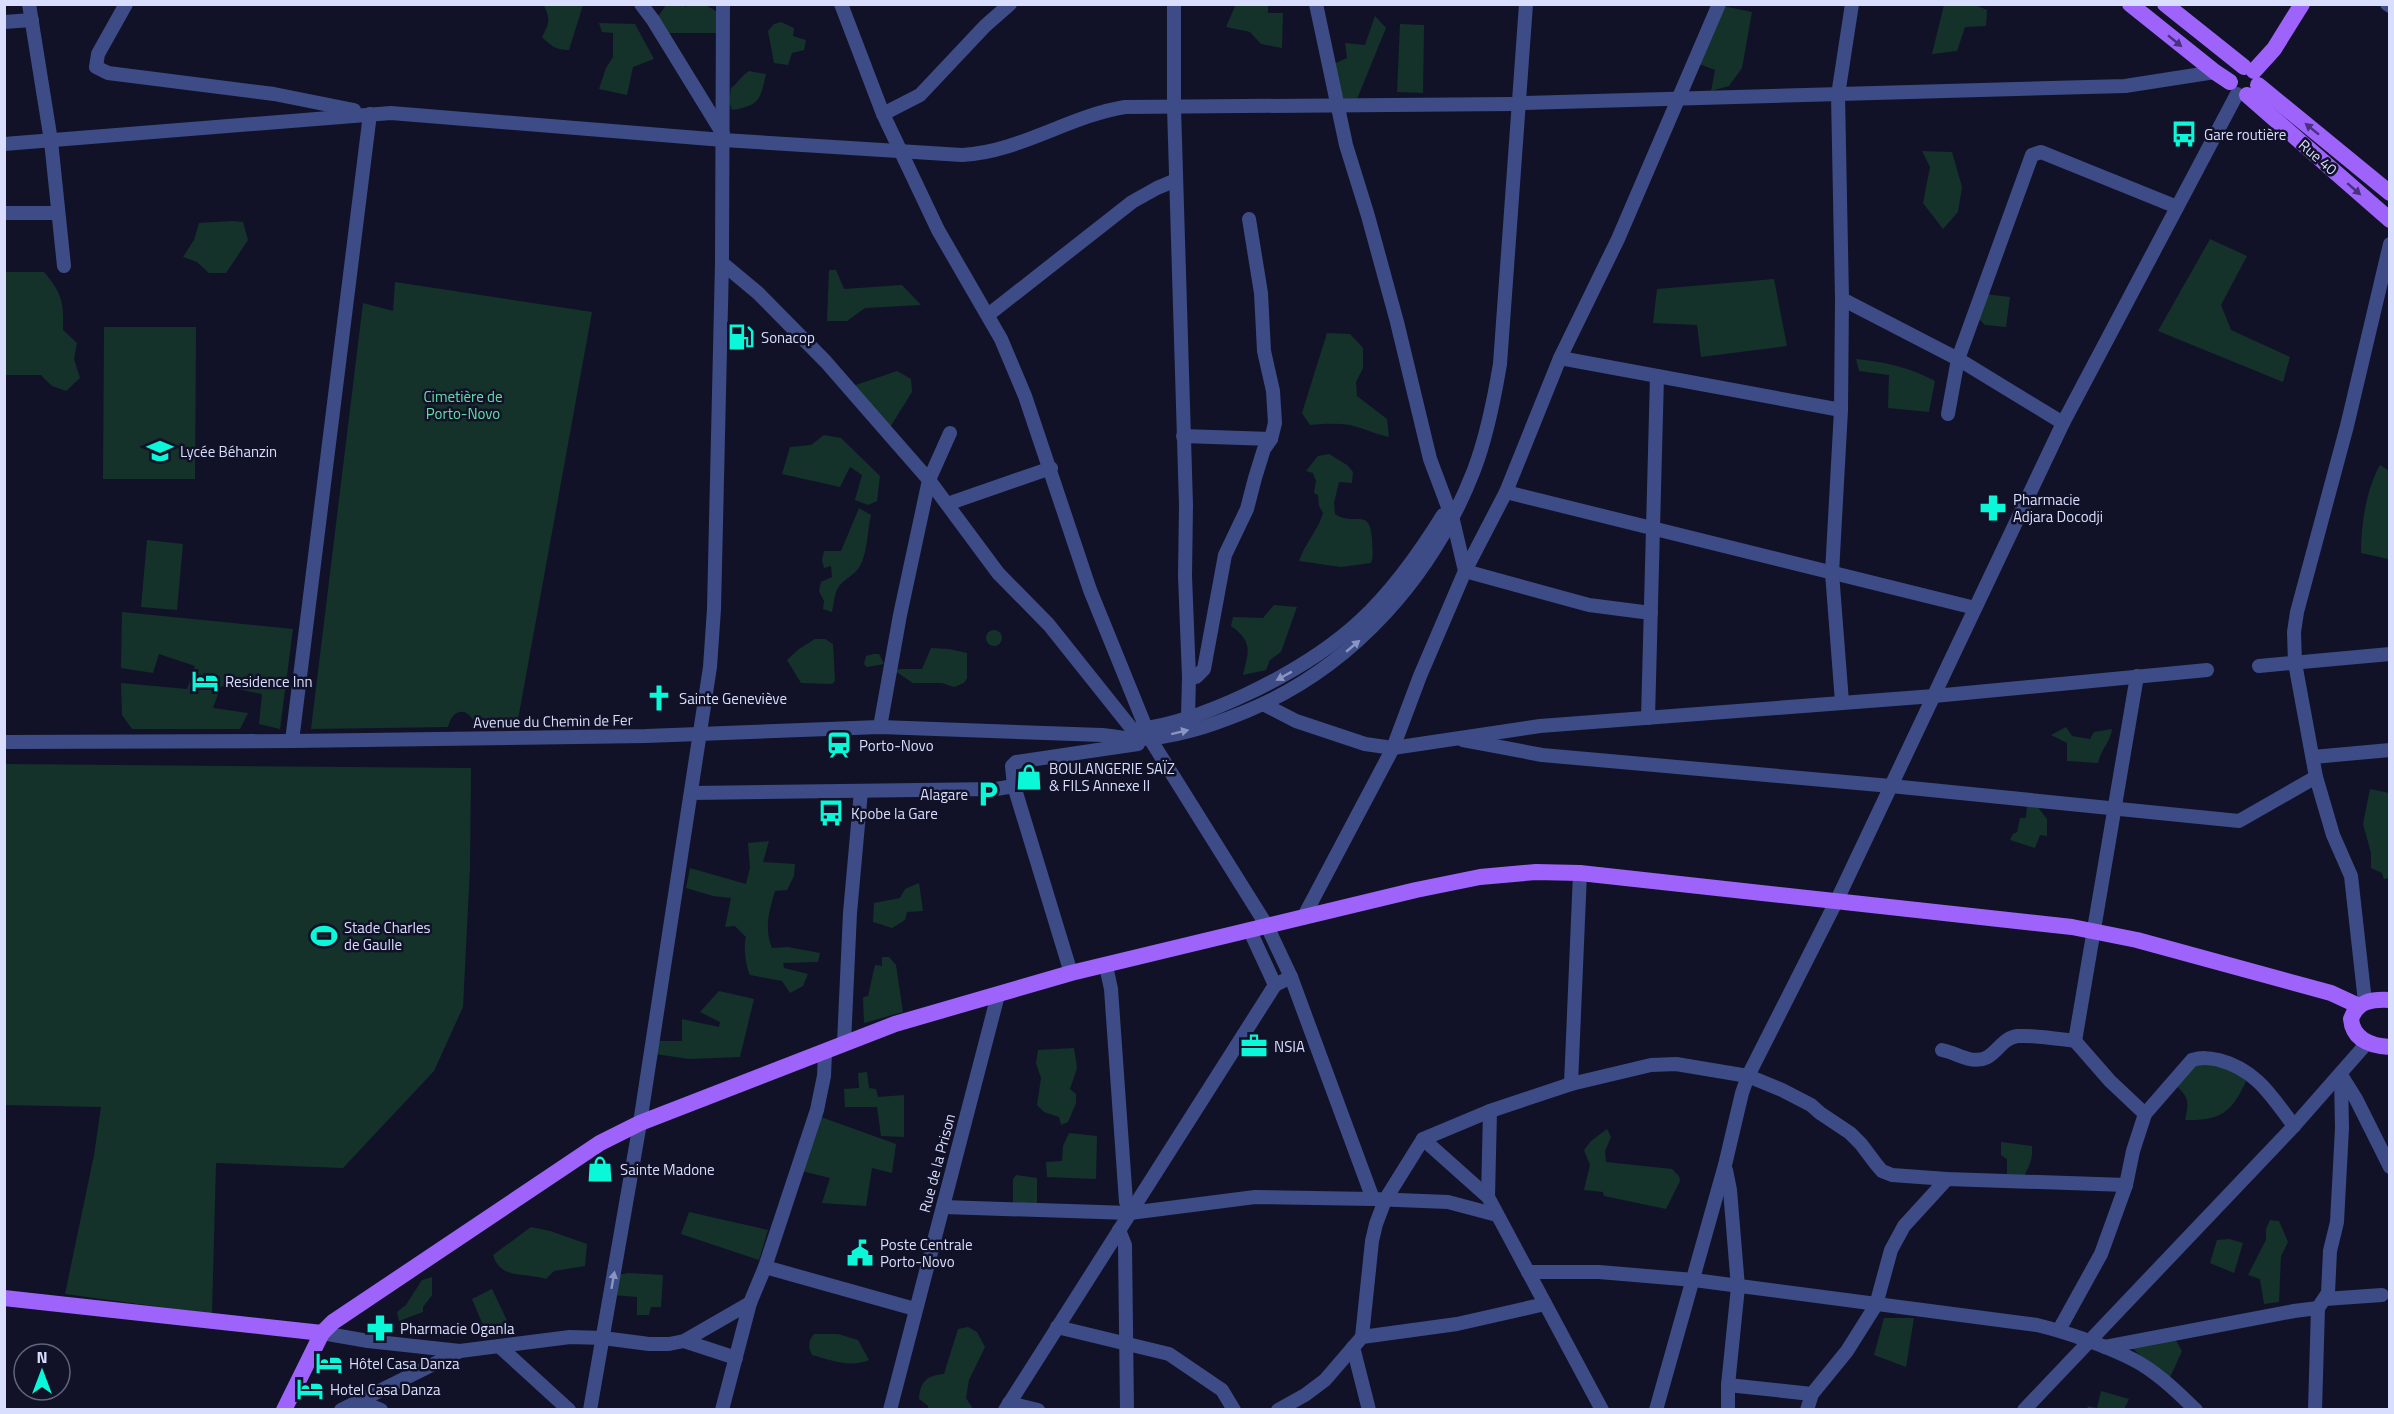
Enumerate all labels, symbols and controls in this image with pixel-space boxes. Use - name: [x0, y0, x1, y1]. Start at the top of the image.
- one-way arrow: [2168, 34, 2183, 47]
- bus stop icon: Gare routière: [2169, 119, 2199, 149]
- place label: Gare routière: [2204, 123, 2286, 146]
- one-way arrow: [2304, 123, 2320, 136]
- street label: Rue 40: [2294, 134, 2342, 180]
- one-way arrow: [2346, 182, 2361, 195]
- fuel station icon: Sonacop: [726, 322, 756, 352]
- place label: Sonacop: [761, 326, 815, 349]
- park label: Cimetière de Porto-Novo: [423, 385, 503, 425]
- school or university icon: Lycée Béhanzin: [145, 436, 175, 466]
- place label: Lycée Béhanzin: [180, 440, 277, 463]
- place label: Pharmacie Adjara Docodji: [2013, 488, 2103, 528]
- pharmacy icon: Pharmacie Adjara Docodji: [1978, 493, 2008, 523]
- one-way arrow: [1345, 640, 1360, 653]
- hotel icon: Residence Inn: [190, 666, 220, 696]
- place label: Residence Inn: [225, 670, 313, 693]
- one-way arrow: [1275, 671, 1292, 681]
- church icon: Sainte Geneviève: [644, 683, 674, 713]
- place label: Sainte Geneviève: [679, 687, 787, 710]
- street label: Avenue du Chemin de Fer: [473, 708, 633, 734]
- one-way arrow: [1171, 726, 1190, 736]
- station icon: Porto-Novo: [824, 730, 854, 760]
- place label: Porto-Novo: [859, 734, 934, 757]
- place label: BOULANGERIE SAÏZ & FILS Annexe II: [1049, 757, 1175, 797]
- shop icon: BOULANGERIE SAÏZ & FILS Annexe II: [1014, 762, 1044, 792]
- parking icon: Alagare: [973, 779, 1003, 809]
- place label: Alagare: [920, 783, 968, 806]
- bus stop icon: Kpobe la Gare: [816, 798, 846, 828]
- place label: Kpobe la Gare: [851, 802, 938, 825]
- place label: Stade Charles de Gaulle: [344, 916, 431, 956]
- sports icon: Stade Charles de Gaulle: [309, 921, 339, 951]
- office icon: NSIA: [1239, 1031, 1269, 1061]
- place label: NSIA: [1274, 1035, 1305, 1058]
- street label: Rue de la Prison: [913, 1111, 961, 1215]
- shop icon: Sainte Madone: [585, 1154, 615, 1184]
- place label: Sainte Madone: [620, 1158, 715, 1181]
- place label: Poste Centrale Porto-Novo: [880, 1233, 972, 1273]
- public building icon: Poste Centrale Porto-Novo: [845, 1238, 875, 1268]
- one-way arrow: [609, 1270, 618, 1289]
- pharmacy icon: Pharmacie Oganla: [365, 1313, 395, 1343]
- place label: Pharmacie Oganla: [400, 1317, 515, 1340]
- north arrow: [12, 1342, 72, 1402]
- text: N: [36, 1345, 48, 1369]
- hotel icon: Hôtel Casa Danza: [314, 1348, 344, 1378]
- place label: Hôtel Casa Danza: [349, 1352, 460, 1375]
- hotel icon: Hotel Casa Danza: [295, 1374, 325, 1404]
- place label: Hotel Casa Danza: [330, 1378, 441, 1401]

